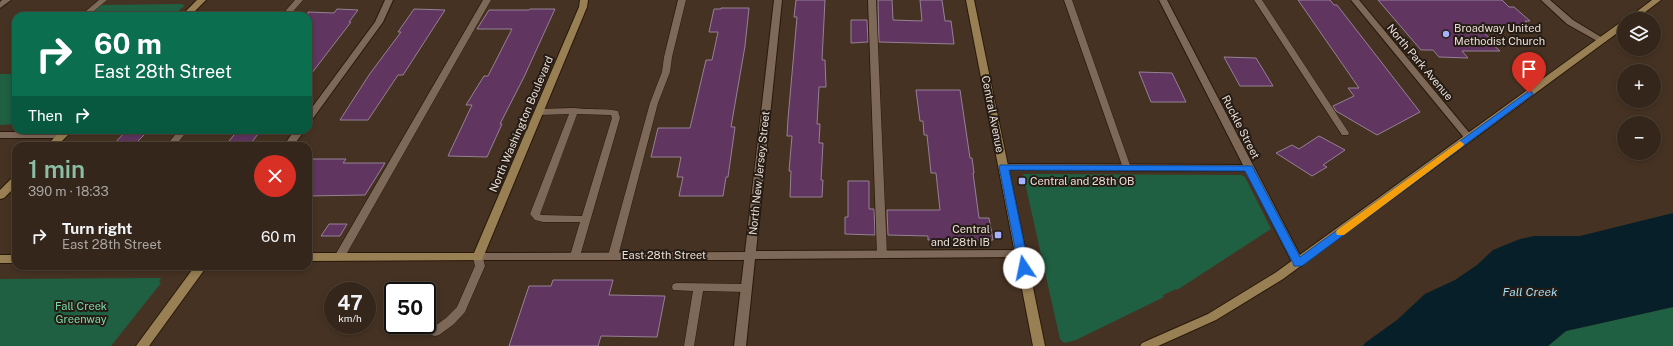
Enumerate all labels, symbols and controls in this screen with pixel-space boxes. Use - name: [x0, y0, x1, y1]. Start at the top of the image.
- map controls: [1617, 12, 1661, 160]
- button: layers: [1617, 12, 1661, 56]
- street label: North Park Avenue: [1385, 21, 1455, 103]
- place label: Broadway United Methodist Church: [1454, 22, 1545, 47]
- text: 60 m: [94, 27, 162, 60]
- icon: right: [28, 28, 80, 80]
- marker: Broadway United Methodist Church: [1441, 29, 1451, 39]
- pin: [1512, 52, 1546, 93]
- street label: North Washington Boulevard: [487, 54, 555, 194]
- icon: arrive: [1518, 58, 1540, 80]
- text: East 28th Street: [94, 61, 232, 82]
- button: +: [1617, 64, 1661, 108]
- street label: Central Avenue: [980, 74, 1006, 154]
- street label: Ruckle Street: [1220, 93, 1262, 161]
- icon: right: [71, 104, 93, 126]
- text: Then: [28, 107, 63, 124]
- street label: North New Jersey Street: [747, 110, 771, 236]
- button: −: [1617, 116, 1661, 160]
- text: 1 min: [28, 155, 85, 183]
- button: close: [254, 155, 296, 197]
- place label: Central and 28th OB: [1030, 175, 1134, 187]
- marker: Central and 28th OB: [1017, 176, 1027, 186]
- text: 390 m · 18:33: [28, 184, 109, 199]
- text: Turn right: [62, 220, 132, 237]
- place label: Central and 28th IB: [931, 223, 990, 248]
- icon: right: [28, 225, 50, 247]
- text: 60 m: [261, 228, 296, 245]
- marker: Central and 28th IB: [993, 230, 1003, 240]
- text: East 28th Street: [62, 237, 162, 252]
- position arrow: [1003, 247, 1045, 289]
- street label: East 28th Street: [622, 249, 706, 261]
- speed limit sign: 50: [384, 282, 436, 334]
- water label: Fall Creek: [1503, 285, 1558, 299]
- text: 47: [337, 291, 363, 315]
- park label: Fall Creek Greenway: [55, 300, 107, 325]
- text: km/h: [338, 312, 362, 324]

